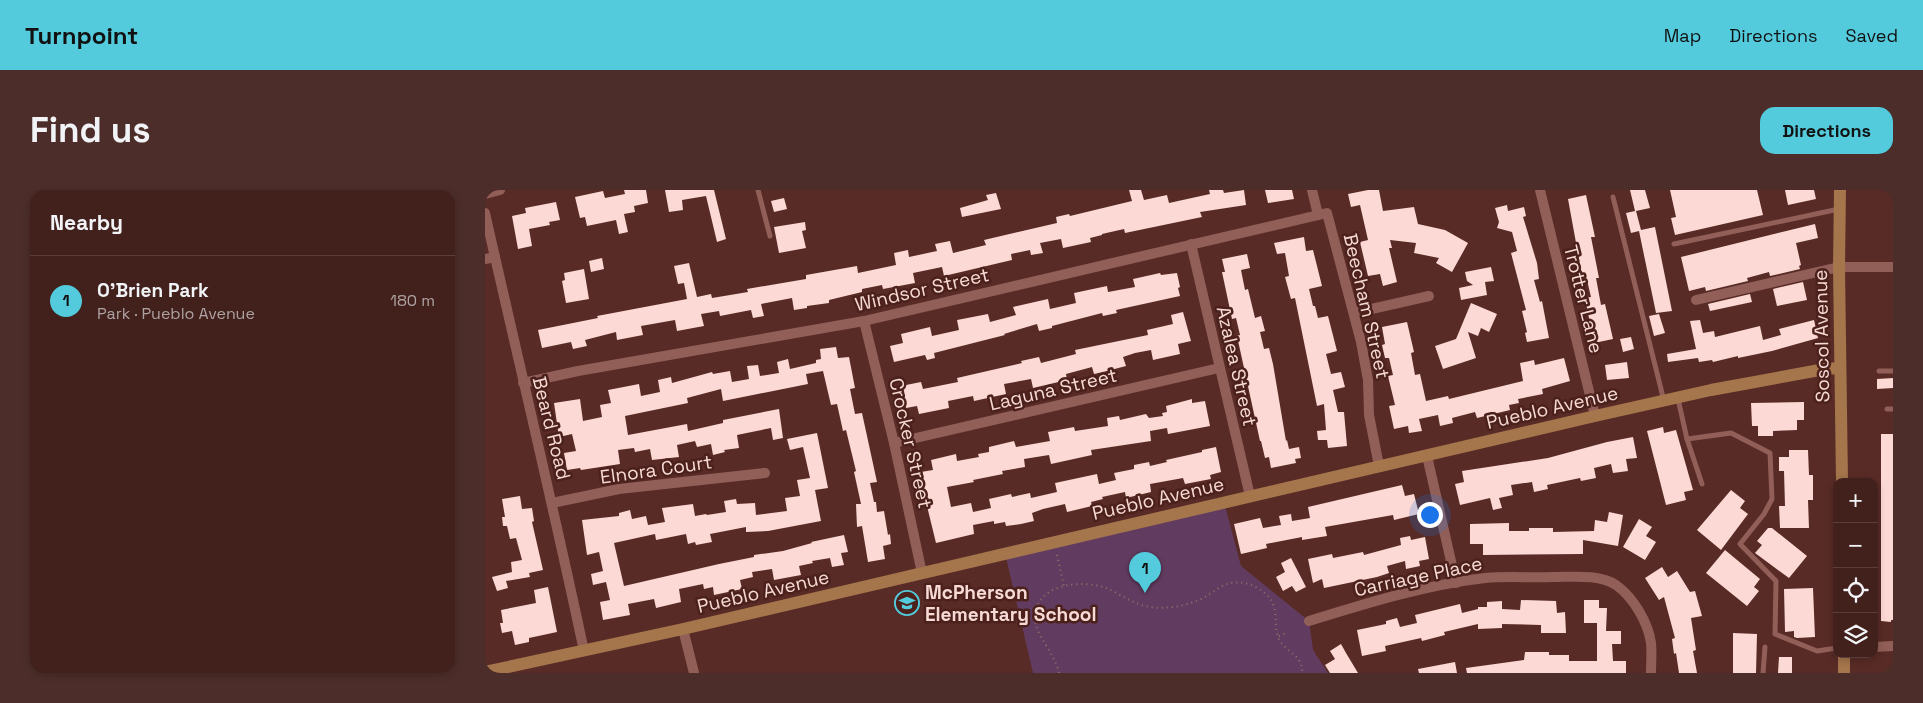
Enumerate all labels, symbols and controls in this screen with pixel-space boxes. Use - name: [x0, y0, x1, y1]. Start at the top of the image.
- text: Turnpoint: [25, 20, 138, 51]
- text: Map: [1664, 24, 1701, 47]
- text: Directions: [1729, 24, 1818, 47]
- text: Saved: [1846, 24, 1898, 47]
- button: Directions: [1760, 107, 1893, 154]
- text: Find us: [30, 108, 151, 152]
- text: Nearby: [50, 209, 123, 236]
- street label: Beecham Street: [1338, 231, 1395, 381]
- street label: Trotter Lane: [1558, 242, 1609, 356]
- street label: Windsor Street: [853, 262, 992, 317]
- street label: Soscol Avenue: [1808, 269, 1835, 403]
- text: O'Brien Park: [97, 278, 209, 303]
- text: 1: [62, 290, 70, 311]
- text: 180 m: [390, 290, 435, 311]
- text: Park · Pueblo Avenue: [97, 303, 255, 324]
- street label: Azalea Street: [1211, 304, 1262, 429]
- street label: Laguna Street: [987, 363, 1119, 416]
- street label: Beard Road: [527, 374, 576, 482]
- street label: Crocker Street: [883, 375, 938, 511]
- street label: Pueblo Avenue: [1484, 380, 1621, 435]
- street label: Elnora Court: [598, 449, 714, 490]
- street label: Pueblo Avenue: [1090, 471, 1227, 526]
- map controls: [1833, 478, 1878, 658]
- button: +: [1833, 478, 1878, 523]
- your location: [1417, 502, 1443, 528]
- button: −: [1833, 523, 1878, 568]
- street label: Carriage Place: [1352, 551, 1485, 602]
- pin: 1: [1129, 552, 1161, 593]
- street label: Pueblo Avenue: [695, 564, 832, 619]
- button: locate: [1833, 568, 1878, 613]
- place label: McPherson Elementary School: [925, 580, 1097, 627]
- school or university icon: McPherson Elementary School: [894, 590, 920, 616]
- button: layers: [1833, 613, 1878, 658]

